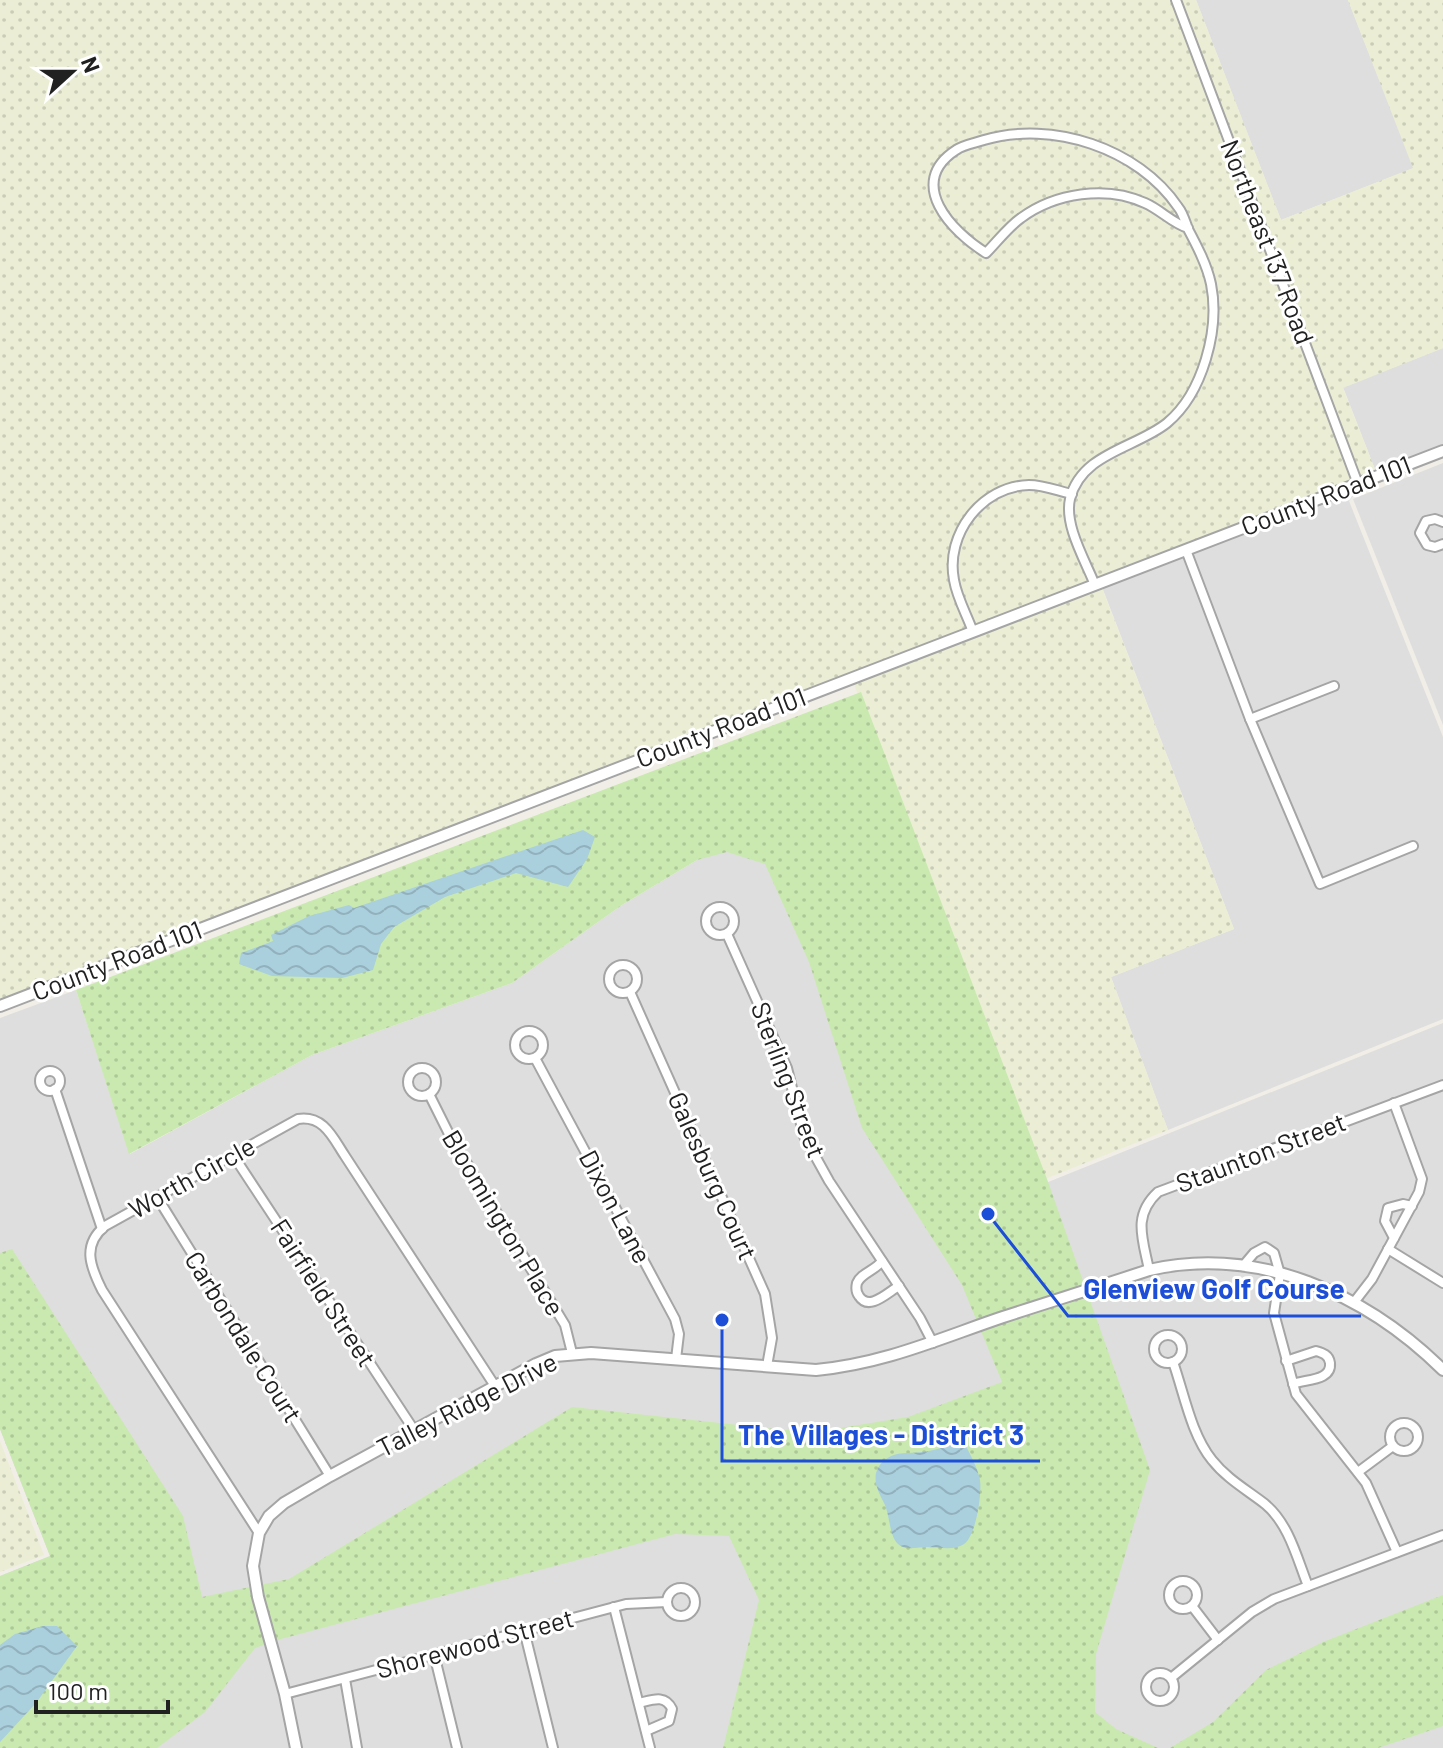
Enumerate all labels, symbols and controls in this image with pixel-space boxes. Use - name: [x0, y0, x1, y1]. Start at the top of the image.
- north arrow: [32, 32, 112, 112]
- text: N: [77, 53, 106, 76]
- street label: Northeast 137 Road: [1215, 135, 1322, 348]
- street label: County Road 101: [1236, 448, 1415, 541]
- street label: County Road 101: [631, 680, 810, 773]
- street label: County Road 101: [27, 913, 206, 1006]
- street label: Sterling Street: [745, 997, 833, 1162]
- street label: Galesburg Court: [662, 1087, 764, 1264]
- street label: Staunton Street: [1171, 1105, 1350, 1198]
- street label: Bloomington Place: [437, 1124, 572, 1321]
- street label: Worth Circle: [123, 1129, 260, 1224]
- street label: Dixon Lane: [574, 1144, 659, 1268]
- street label: Fairfield Street: [265, 1213, 383, 1372]
- street label: Carbondale Court: [179, 1245, 309, 1428]
- callout: Glenview Golf Course: [1068, 1264, 1361, 1316]
- text: Glenview Golf Course: [1083, 1271, 1345, 1305]
- street label: Talley Ridge Drive: [371, 1345, 562, 1462]
- callout: The Villages - District 3: [722, 1409, 1040, 1461]
- text: The Villages - District 3: [738, 1417, 1024, 1451]
- street label: Shorewood Street: [373, 1601, 577, 1684]
- scale bar: [36, 1664, 168, 1714]
- text: 100 m: [48, 1676, 108, 1705]

